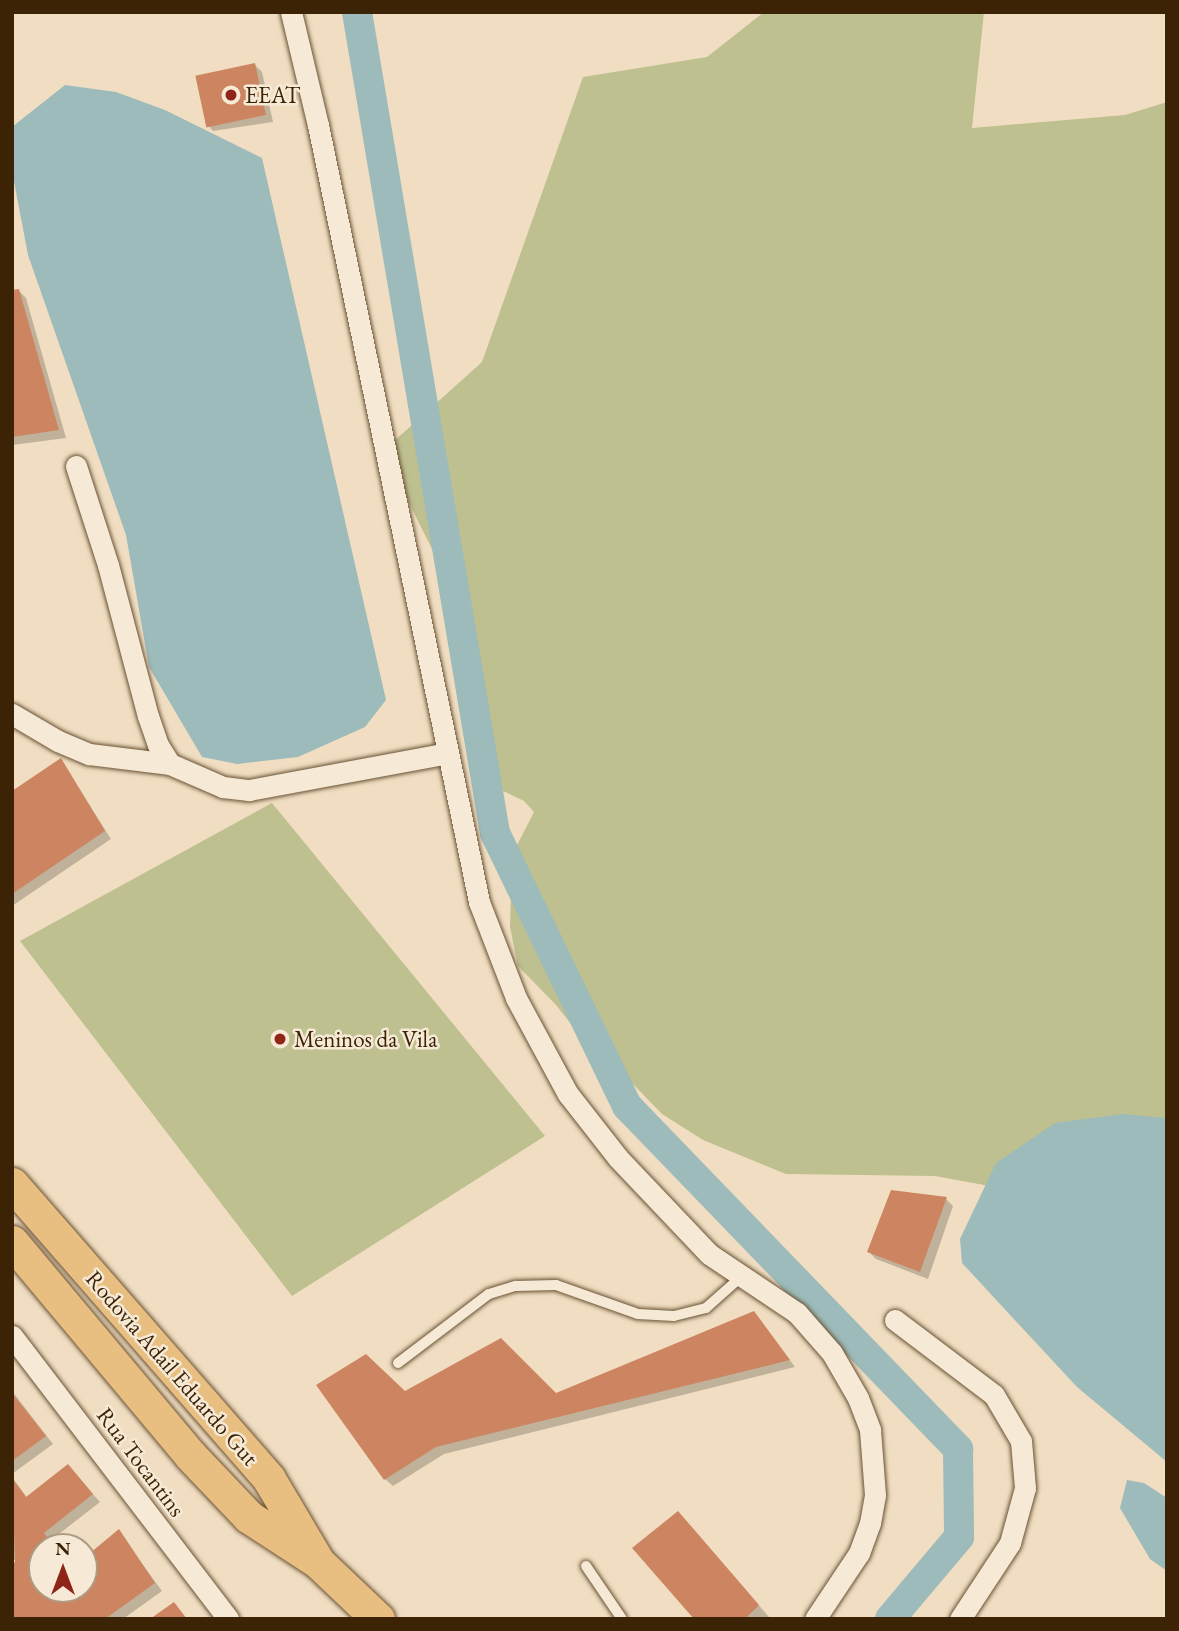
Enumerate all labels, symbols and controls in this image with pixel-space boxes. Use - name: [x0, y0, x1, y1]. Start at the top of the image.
- place label: EEAT: [245, 81, 300, 109]
- marker: EEAT: [223, 87, 239, 103]
- place label: Meninos da Vila: [294, 1025, 437, 1053]
- marker: Meninos da Vila: [272, 1031, 288, 1047]
- street label: Rodovia Adail Eduardo Gut: [80, 1265, 264, 1471]
- street label: Rua Tocantins: [91, 1402, 191, 1522]
- north arrow: [28, 1533, 98, 1603]
- text: N: [55, 1536, 71, 1561]

